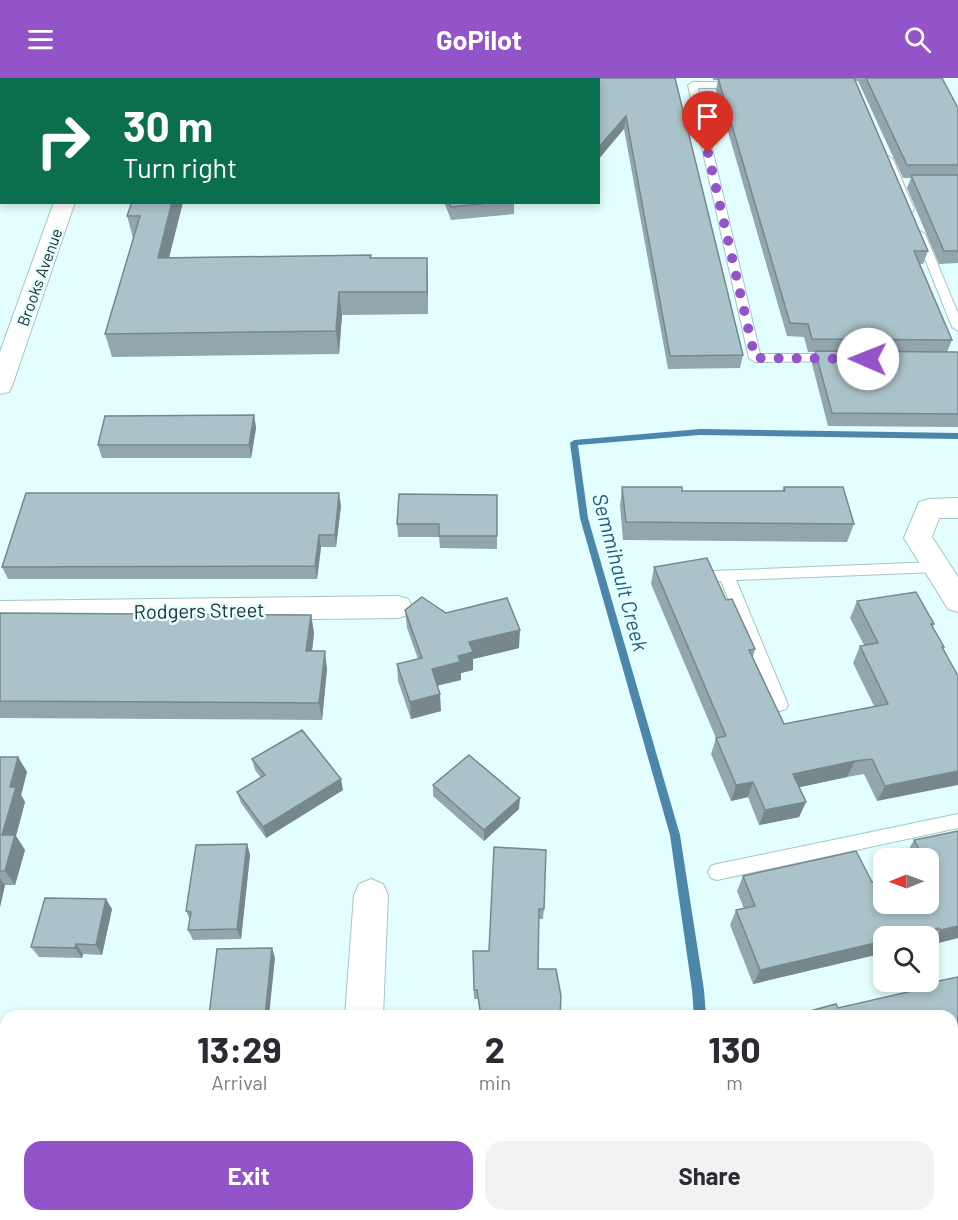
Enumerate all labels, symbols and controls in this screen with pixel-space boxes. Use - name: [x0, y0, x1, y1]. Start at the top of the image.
- icon: menu: [24, 23, 57, 56]
- text: GoPilot: [436, 23, 522, 55]
- icon: search: [901, 23, 934, 56]
- pin: [682, 91, 733, 153]
- text: 30 m: [123, 100, 213, 150]
- icon: arrive: [691, 100, 724, 133]
- icon: right: [24, 102, 102, 180]
- text: Turn right: [123, 151, 237, 183]
- street label: Brooks Avenue: [12, 225, 66, 329]
- position arrow: [836, 327, 900, 391]
- water label: Semmihault Creek: [588, 490, 654, 654]
- street label: Rodgers Street: [133, 597, 265, 623]
- north arrow: [873, 848, 939, 914]
- map controls: [873, 848, 939, 992]
- button: search: [873, 926, 939, 992]
- text: 13:29: [197, 1027, 282, 1070]
- text: 2: [485, 1027, 505, 1070]
- text: 130: [708, 1027, 761, 1070]
- text: Arrival: [211, 1070, 267, 1094]
- text: min: [479, 1070, 511, 1094]
- text: m: [726, 1070, 743, 1094]
- button: Exit: [24, 1141, 473, 1210]
- button: Share: [485, 1141, 934, 1210]

